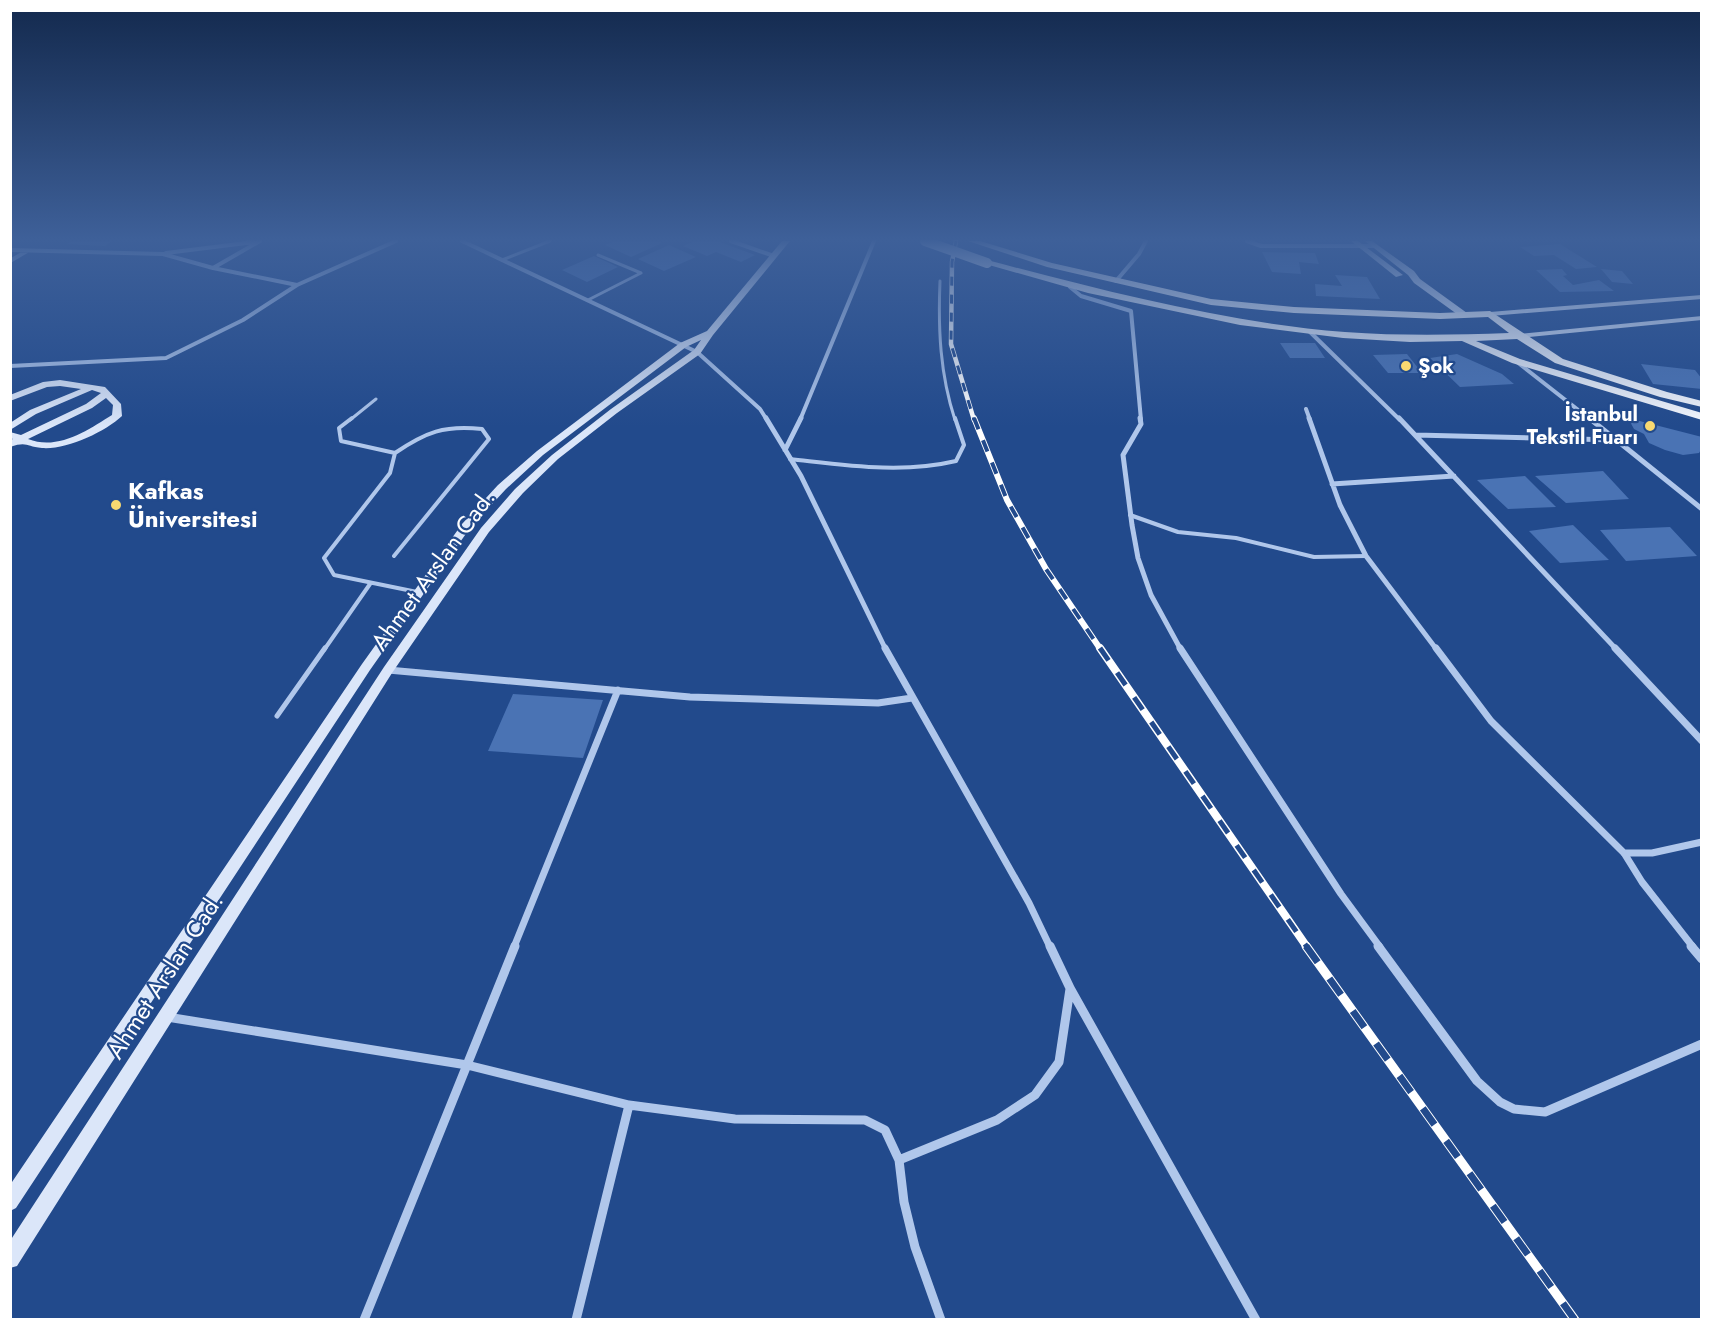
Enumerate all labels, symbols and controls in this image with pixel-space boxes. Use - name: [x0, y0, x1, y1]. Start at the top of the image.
- place label: Şok: [1418, 352, 1454, 381]
- marker: Şok: [1399, 359, 1413, 373]
- place label: İstanbul Tekstil Fuarı: [1527, 400, 1638, 452]
- marker: İstanbul Tekstil Fuarı: [1643, 419, 1657, 433]
- place label: Kafkas Üniversitesi: [128, 473, 258, 536]
- street label: Ahmet Arslan Cad.: [362, 482, 503, 658]
- marker: Kafkas Üniversitesi: [109, 498, 123, 512]
- street label: Ahmet Arslan Cad.: [98, 886, 232, 1066]

